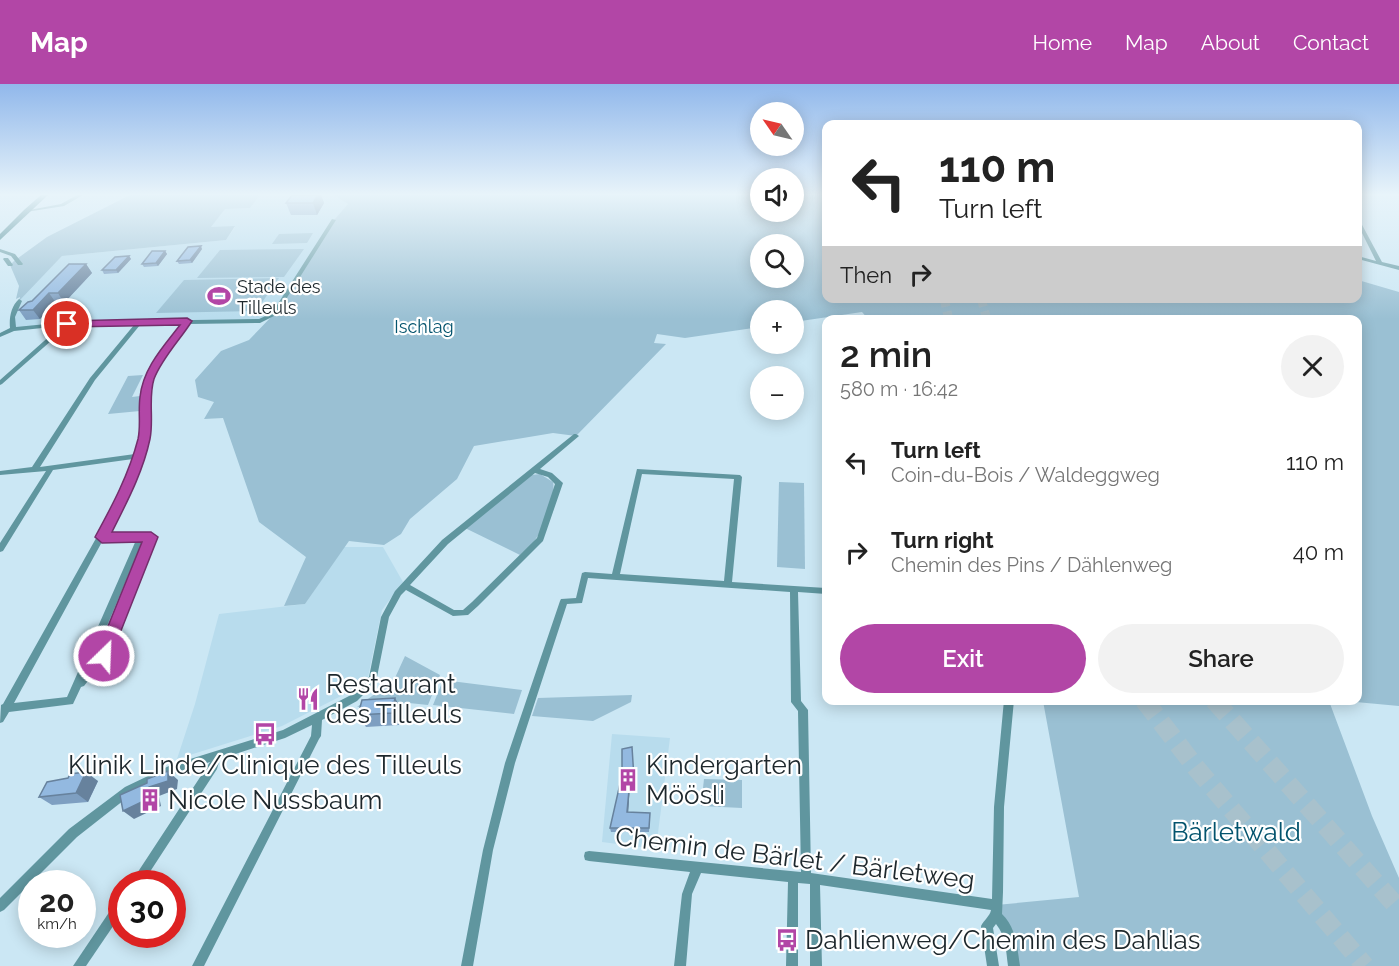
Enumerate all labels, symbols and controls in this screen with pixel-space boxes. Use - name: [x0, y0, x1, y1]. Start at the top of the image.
- text: Map: [30, 26, 88, 59]
- text: Home: [1033, 30, 1092, 55]
- text: Map: [1125, 30, 1168, 55]
- text: About: [1201, 30, 1260, 55]
- text: Contact: [1293, 30, 1369, 55]
- north arrow: [750, 102, 804, 156]
- map controls: [750, 102, 804, 420]
- text: 110 m: [939, 143, 1055, 192]
- icon: left: [840, 144, 918, 222]
- button: sound: [750, 168, 804, 222]
- text: Turn left: [939, 193, 1042, 224]
- button: search: [750, 234, 804, 288]
- icon: right: [904, 258, 937, 291]
- text: Then: [840, 262, 892, 288]
- place label: Stade des Tilleuls: [237, 276, 321, 318]
- sports icon: Stade des Tilleuls: [206, 283, 232, 309]
- pin: [41, 298, 92, 349]
- button: +: [750, 300, 804, 354]
- icon: arrive: [50, 307, 83, 340]
- park label: Ischlag: [394, 316, 454, 337]
- text: 2 min: [840, 333, 932, 375]
- button: close: [1281, 335, 1344, 398]
- button: −: [750, 366, 804, 420]
- text: 580 m · 16:42: [840, 377, 958, 401]
- text: Turn left: [891, 437, 981, 463]
- icon: left: [840, 446, 873, 479]
- text: 110 m: [1286, 449, 1344, 475]
- text: Coin-du-Bois / Waldeggweg: [891, 463, 1160, 487]
- text: Turn right: [891, 527, 994, 553]
- icon: right: [840, 536, 873, 569]
- text: 40 m: [1293, 539, 1344, 565]
- text: Chemin des Pins / Dählenweg: [891, 553, 1172, 577]
- position arrow: [72, 624, 136, 688]
- button: Exit: [840, 624, 1086, 693]
- button: Share: [1098, 624, 1344, 693]
- place label: Restaurant des Tilleuls: [326, 669, 462, 729]
- restaurant icon: Restaurant des Tilleuls: [295, 686, 321, 712]
- bus stop icon: Klinik Linde/Clinique des Tilleuls: [252, 721, 278, 747]
- place label: Klinik Linde/Clinique des Tilleuls: [68, 750, 462, 780]
- place label: Kindergarten Möösli: [646, 750, 802, 810]
- building icon: Kindergarten Möösli: [615, 767, 641, 793]
- place label: Nicole Nussbaum: [168, 785, 383, 815]
- building icon: Nicole Nussbaum: [137, 787, 163, 813]
- park label: Bärletwald: [1171, 817, 1301, 847]
- street label: Chemin de Bärlet / Bärletweg: [614, 821, 976, 895]
- speed limit sign: 30: [108, 870, 186, 948]
- text: 20: [39, 884, 75, 919]
- text: km/h: [37, 915, 77, 933]
- place label: Dahlienweg/Chemin des Dahlias: [805, 925, 1200, 955]
- bus stop icon: Dahlienweg/Chemin des Dahlias: [774, 927, 800, 953]

